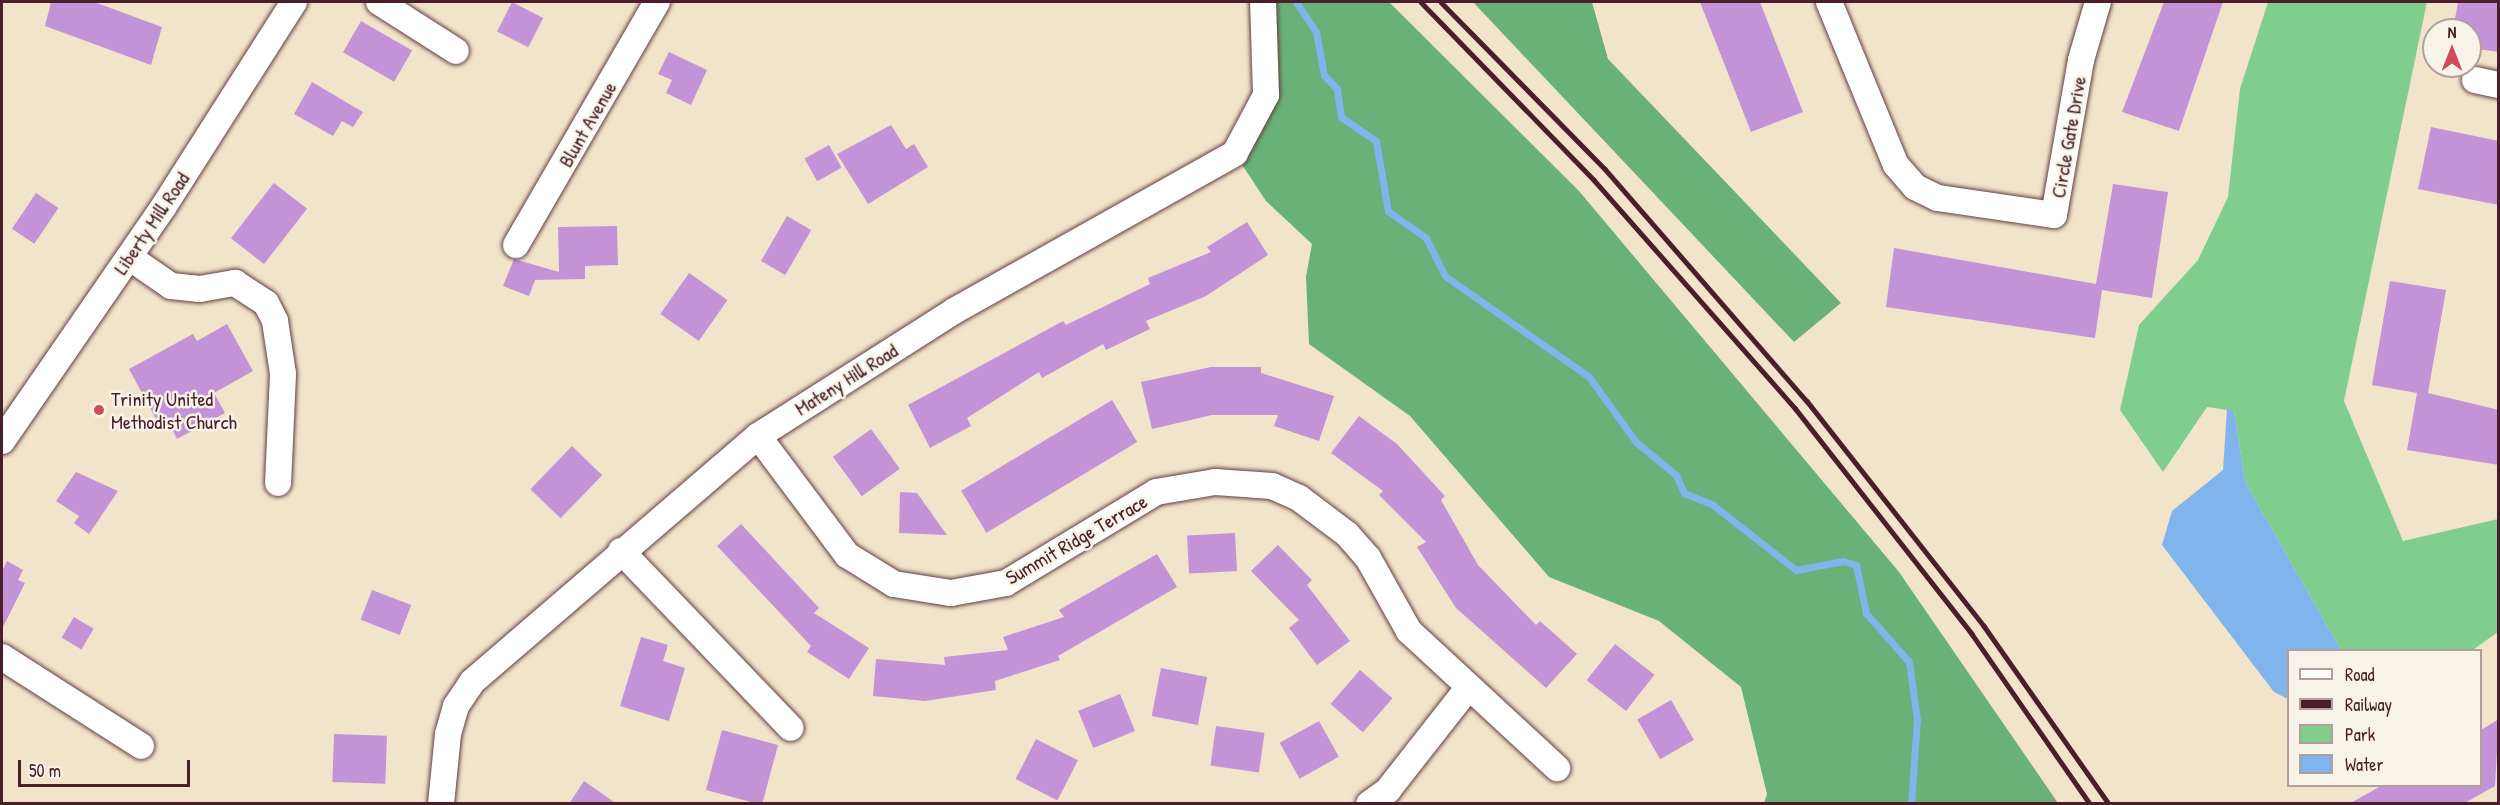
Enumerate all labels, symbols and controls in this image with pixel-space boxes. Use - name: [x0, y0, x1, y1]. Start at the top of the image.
- north arrow: [2422, 18, 2482, 78]
- text: N: [2448, 21, 2456, 43]
- street label: Circle Gate Drive: [2045, 74, 2091, 200]
- street label: Blunt Avenue: [553, 77, 621, 171]
- street label: Liberty Mill Road: [108, 167, 194, 279]
- street label: Mateny Hill Road: [790, 338, 902, 420]
- place label: Trinity United Methodist Church: [111, 386, 237, 433]
- marker: Trinity United Methodist Church: [92, 403, 106, 417]
- street label: Summit Ridge Terrace: [1001, 489, 1151, 589]
- legend: [2287, 649, 2482, 787]
- text: Road: [2345, 662, 2375, 687]
- text: Railway: [2345, 692, 2392, 717]
- text: Park: [2345, 722, 2375, 747]
- scale bar: [21, 748, 194, 786]
- text: Water: [2345, 752, 2383, 777]
- text: 50 m: [29, 758, 61, 783]

